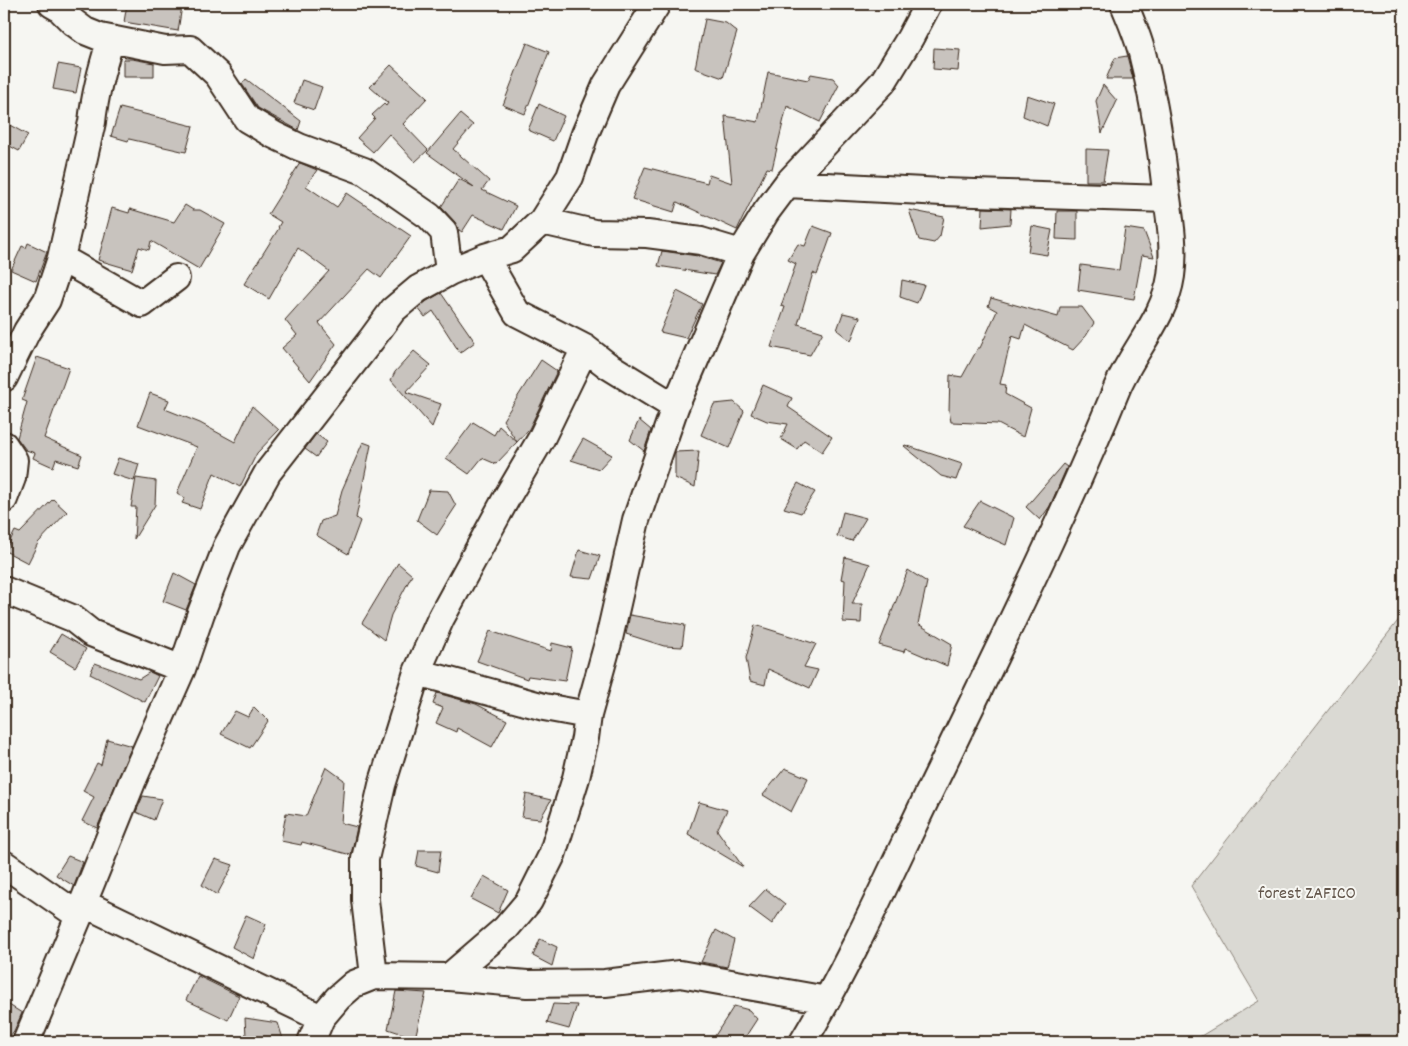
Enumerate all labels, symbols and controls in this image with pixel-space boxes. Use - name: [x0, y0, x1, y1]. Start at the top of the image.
- park label: forest ZAFICO: [1258, 882, 1356, 907]

